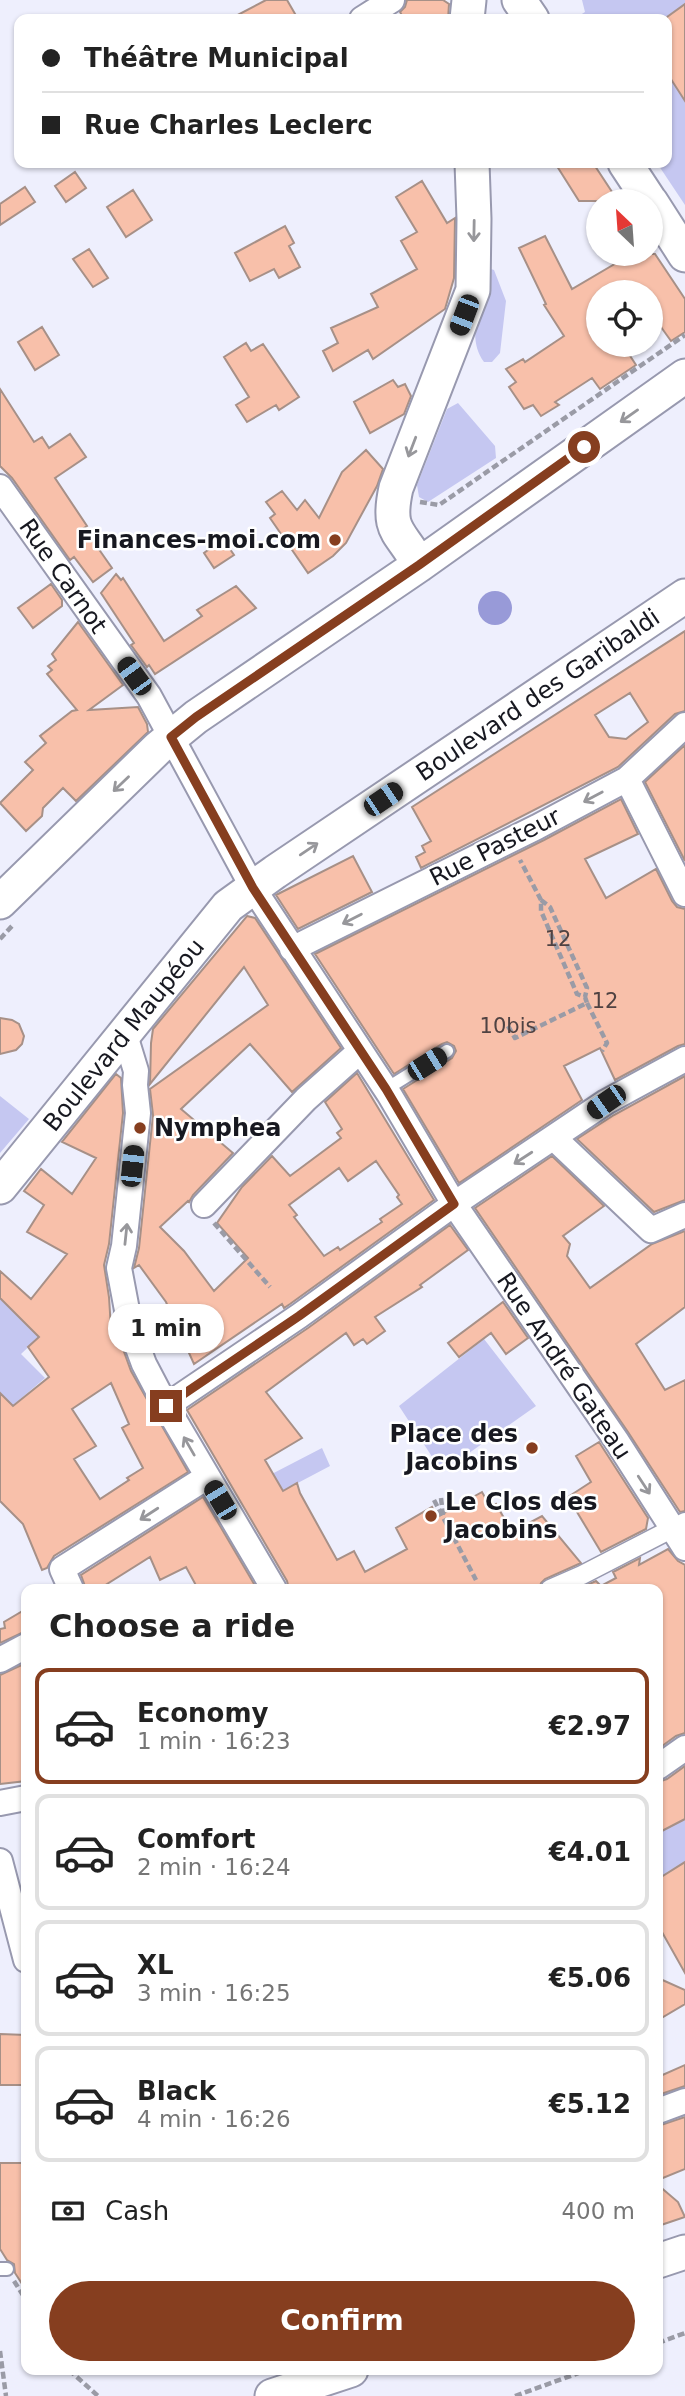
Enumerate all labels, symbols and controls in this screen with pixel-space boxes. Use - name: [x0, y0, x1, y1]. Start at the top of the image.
- text: Théâtre Municipal: [84, 43, 349, 73]
- text: Rue Charles Leclerc: [84, 110, 373, 140]
- north arrow: [586, 189, 663, 266]
- map controls: [586, 189, 663, 357]
- one-way arrow: [467, 219, 481, 242]
- button: locate: [586, 280, 663, 357]
- car: [447, 292, 482, 338]
- one-way arrow: [620, 409, 639, 423]
- route start: [568, 431, 600, 463]
- one-way arrow: [405, 436, 418, 457]
- street label: Rue Carnot: [13, 513, 113, 639]
- place label: Finances-moi.com: [77, 526, 321, 554]
- marker: Finances-moi.com: [327, 532, 343, 548]
- street label: Boulevard des Garibaldi: [411, 603, 665, 787]
- car: [114, 653, 155, 699]
- one-way arrow: [113, 775, 130, 792]
- car: [360, 779, 407, 819]
- one-way arrow: [584, 790, 604, 804]
- street label: Rue Pasteur: [425, 802, 565, 892]
- one-way arrow: [299, 842, 318, 856]
- one-way arrow: [342, 913, 363, 927]
- house number: 12: [545, 927, 571, 951]
- street label: Boulevard Maupéou: [38, 933, 210, 1137]
- house number: 12: [592, 989, 618, 1013]
- house number: 10bis: [480, 1014, 536, 1038]
- car: [404, 1044, 451, 1084]
- car: [583, 1081, 630, 1123]
- place label: Nymphea: [154, 1114, 281, 1142]
- marker: Nymphea: [132, 1120, 148, 1136]
- car: [120, 1144, 145, 1188]
- one-way arrow: [514, 1151, 533, 1166]
- one-way arrow: [119, 1224, 132, 1246]
- street label: Rue André Gateau: [491, 1267, 637, 1465]
- callout: 1 min: [108, 1304, 224, 1354]
- text: 1 min: [130, 1315, 202, 1341]
- route end: [150, 1390, 182, 1422]
- place label: Place des Jacobins: [389, 1420, 518, 1476]
- one-way arrow: [182, 1437, 196, 1457]
- marker: Place des Jacobins: [524, 1440, 540, 1456]
- one-way arrow: [638, 1474, 652, 1494]
- car: [201, 1477, 240, 1523]
- place label: Le Clos des Jacobins: [443, 1488, 598, 1544]
- one-way arrow: [140, 1508, 160, 1522]
- marker: Le Clos des Jacobins: [423, 1508, 439, 1524]
- text: Choose a ride: [49, 1607, 295, 1645]
- icon: car: [53, 1695, 116, 1758]
- text: Economy: [137, 1698, 268, 1728]
- text: €2.97: [549, 1711, 631, 1741]
- text: 1 min · 16:23: [137, 1728, 291, 1754]
- icon: car: [53, 1821, 116, 1884]
- text: Comfort: [137, 1824, 255, 1854]
- text: €4.01: [549, 1837, 631, 1867]
- text: 2 min · 16:24: [137, 1854, 291, 1880]
- icon: car: [53, 1947, 116, 2010]
- text: XL: [137, 1950, 174, 1980]
- text: €5.06: [549, 1963, 631, 1993]
- text: 3 min · 16:25: [137, 1980, 291, 2006]
- icon: car: [53, 2073, 116, 2136]
- text: Black: [137, 2076, 216, 2106]
- text: €5.12: [549, 2089, 631, 2119]
- text: 4 min · 16:26: [137, 2106, 291, 2132]
- icon: cash: [49, 2192, 87, 2230]
- text: Cash: [105, 2196, 169, 2226]
- text: 400 m: [561, 2198, 635, 2224]
- button: Confirm: [49, 2281, 635, 2361]

